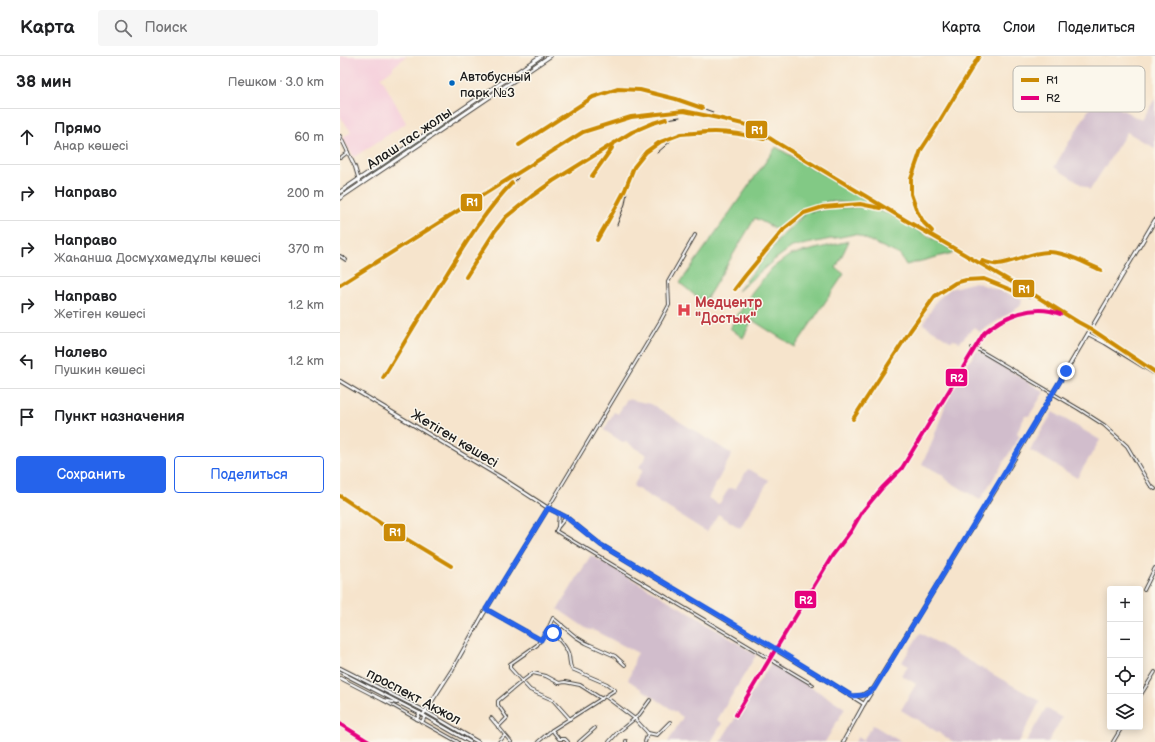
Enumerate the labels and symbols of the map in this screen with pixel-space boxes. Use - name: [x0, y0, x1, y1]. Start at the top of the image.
- legend: [1013, 66, 1145, 112]
- place label: Автобусный парк №3: [459, 69, 531, 101]
- text: R1: [1046, 74, 1058, 87]
- marker: Автобусный парк №3: [447, 78, 457, 88]
- text: R2: [1046, 92, 1061, 105]
- street label: Алаш тас жолы: [363, 104, 455, 174]
- line badge: R1: [745, 120, 768, 139]
- text: R1: [751, 124, 763, 137]
- line badge: R1: [460, 193, 483, 212]
- text: R1: [466, 196, 478, 209]
- line badge: R1: [1012, 279, 1035, 298]
- text: R1: [1018, 283, 1030, 296]
- place label: Медцентр "Достык": [695, 294, 763, 327]
- hospital icon: Медцентр "Достык": [676, 302, 692, 318]
- route end: [1057, 362, 1075, 380]
- line badge: R2: [945, 368, 968, 387]
- text: R2: [950, 372, 964, 385]
- street label: Жетіген көшесі: [408, 406, 502, 471]
- line badge: R1: [383, 523, 406, 542]
- text: R1: [389, 526, 401, 539]
- line badge: R2: [794, 590, 817, 609]
- text: R2: [799, 594, 813, 607]
- route start: [544, 624, 562, 642]
- street label: проспект Акжол: [364, 664, 464, 728]

